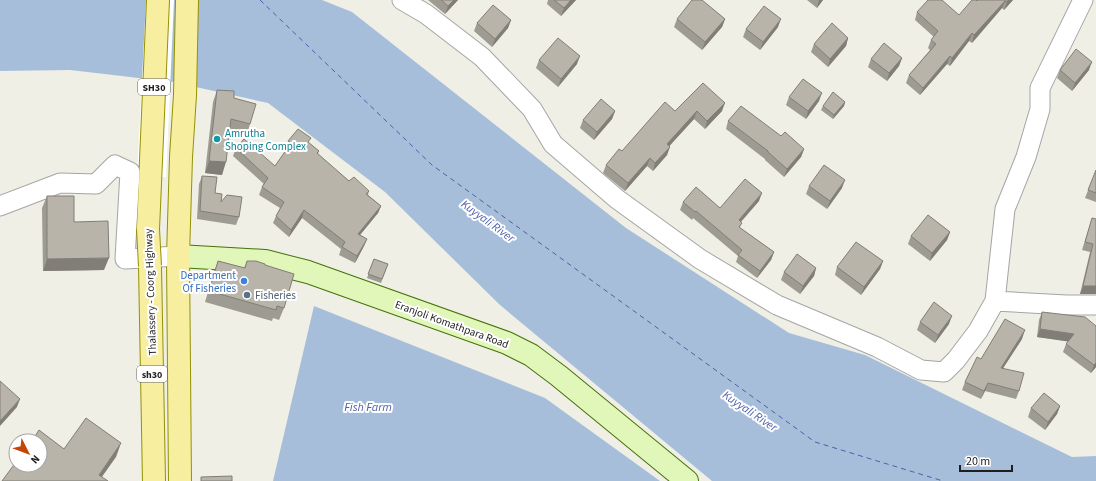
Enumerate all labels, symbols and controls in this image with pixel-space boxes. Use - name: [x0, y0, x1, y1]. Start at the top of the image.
- road number: SH30: [138, 79, 170, 95]
- place label: Amrutha Shoping Complex: [225, 126, 306, 154]
- marker: Amrutha Shoping Complex: [212, 134, 222, 144]
- water label: Kuyyali River: [457, 196, 519, 247]
- street label: Thalassery - Coorg Highway: [141, 228, 160, 356]
- place label: Department Of Fisheries: [180, 268, 236, 296]
- marker: Department Of Fisheries: [239, 276, 249, 286]
- place label: Fisheries: [255, 288, 296, 303]
- marker: Fisheries: [242, 290, 252, 300]
- street label: Eranjoli Komathpara Road: [393, 297, 511, 352]
- road number: sh30: [137, 366, 167, 382]
- water label: Kuyyali River: [719, 387, 781, 437]
- water label: Fish Farm: [344, 399, 392, 416]
- north arrow: [8, 433, 48, 473]
- scale bar: [960, 447, 1012, 473]
- text: N: [27, 452, 43, 467]
- text: 20 m: [966, 453, 990, 470]

